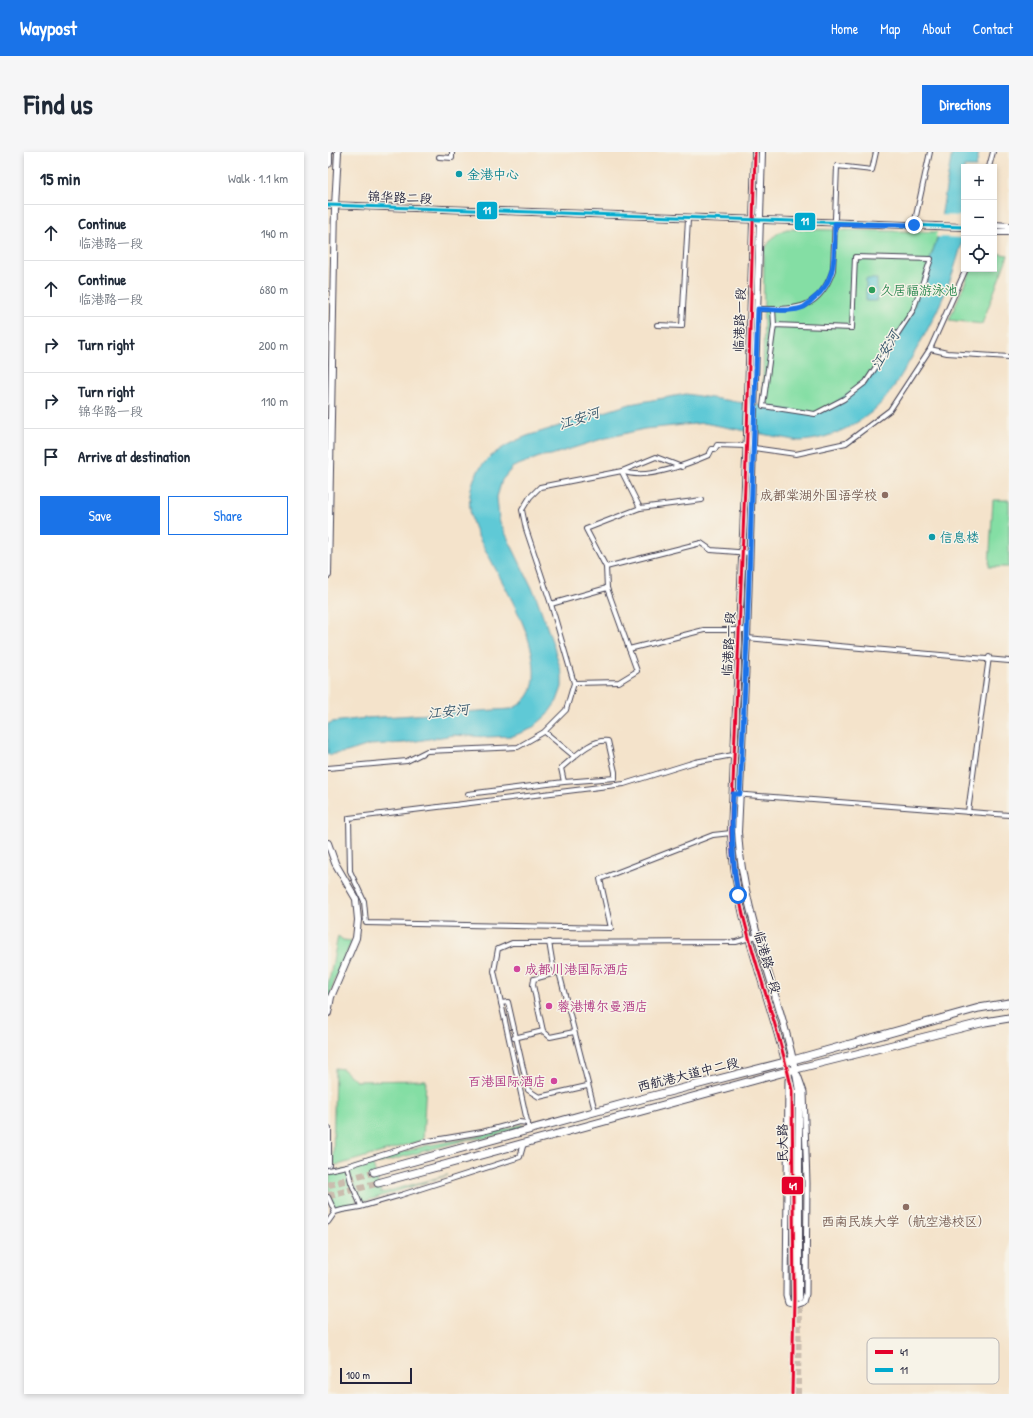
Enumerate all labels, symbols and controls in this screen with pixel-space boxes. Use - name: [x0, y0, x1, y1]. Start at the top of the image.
- text: Waypost: [20, 15, 77, 41]
- text: Home: [831, 19, 858, 38]
- text: Map: [880, 19, 900, 38]
- text: About: [922, 19, 951, 38]
- text: Contact: [973, 19, 1013, 38]
- text: Find us: [24, 85, 93, 123]
- button: Directions: [922, 85, 1009, 124]
- map controls: [961, 164, 997, 272]
- button: +: [961, 164, 997, 200]
- place label: 金港中心: [467, 165, 519, 183]
- text: 15 min: [40, 167, 80, 190]
- text: Walk · 1.1 km: [228, 169, 288, 187]
- marker: 金港中心: [454, 169, 464, 179]
- street label: 锦华路二段: [367, 187, 433, 207]
- button: −: [961, 200, 997, 236]
- line badge: 11: [476, 201, 498, 220]
- text: 11: [483, 203, 491, 217]
- line badge: 11: [794, 212, 816, 231]
- text: Continue: [78, 213, 126, 234]
- text: 11: [801, 214, 809, 228]
- route end: [905, 216, 923, 234]
- icon: ahead: [40, 222, 62, 244]
- text: 140 m: [261, 224, 288, 242]
- text: 临港路一段: [78, 234, 143, 252]
- button: locate: [961, 236, 997, 272]
- text: Continue: [78, 269, 126, 290]
- icon: ahead: [40, 278, 62, 300]
- text: 680 m: [260, 280, 288, 298]
- place label: 久居福游泳池: [880, 281, 958, 299]
- marker: 久居福游泳池: [867, 285, 877, 295]
- street label: 临港路一段: [729, 287, 749, 353]
- text: 临港路一段: [78, 290, 143, 308]
- water label: 江安河: [866, 325, 904, 373]
- icon: right: [40, 334, 62, 356]
- text: Turn right: [78, 334, 134, 355]
- text: 200 m: [258, 336, 288, 354]
- text: Turn right: [78, 381, 134, 402]
- icon: right: [40, 390, 62, 412]
- text: 110 m: [261, 392, 288, 410]
- water label: 江安河: [556, 401, 604, 433]
- text: 锦华路一段: [78, 402, 143, 420]
- icon: arrive: [40, 446, 62, 468]
- text: Arrive at destination: [78, 446, 190, 467]
- place label: 成都棠湖外国语学校: [760, 486, 877, 504]
- marker: 成都棠湖外国语学校: [880, 490, 890, 500]
- button: Save: [40, 496, 160, 535]
- button: Share: [168, 496, 288, 535]
- place label: 信息楼: [940, 528, 979, 546]
- marker: 信息楼: [927, 532, 937, 542]
- street label: 临港路一段: [717, 611, 739, 677]
- water label: 江安河: [426, 699, 472, 722]
- route start: [729, 886, 747, 904]
- street label: 临港路一段: [750, 928, 786, 996]
- place label: 成都川港国际酒店: [525, 960, 629, 978]
- marker: 成都川港国际酒店: [512, 964, 522, 974]
- place label: 蓉港博尔曼酒店: [557, 997, 648, 1015]
- marker: 蓉港博尔曼酒店: [544, 1001, 554, 1011]
- street label: 西航港大道中二段: [635, 1053, 741, 1095]
- place label: 百港国际酒店: [468, 1072, 546, 1090]
- marker: 百港国际酒店: [549, 1076, 559, 1086]
- street label: 民大路: [773, 1123, 791, 1163]
- line badge: 41: [781, 1176, 804, 1195]
- text: 41: [789, 1179, 797, 1193]
- marker: 西南民族大学（航空港校区）: [901, 1202, 911, 1212]
- place label: 西南民族大学（航空港校区）: [821, 1212, 991, 1230]
- legend: [867, 1338, 999, 1384]
- text: 41: [900, 1345, 908, 1359]
- text: 11: [900, 1363, 908, 1377]
- scale bar: [340, 1366, 412, 1385]
- text: 100 m: [346, 1368, 370, 1382]

